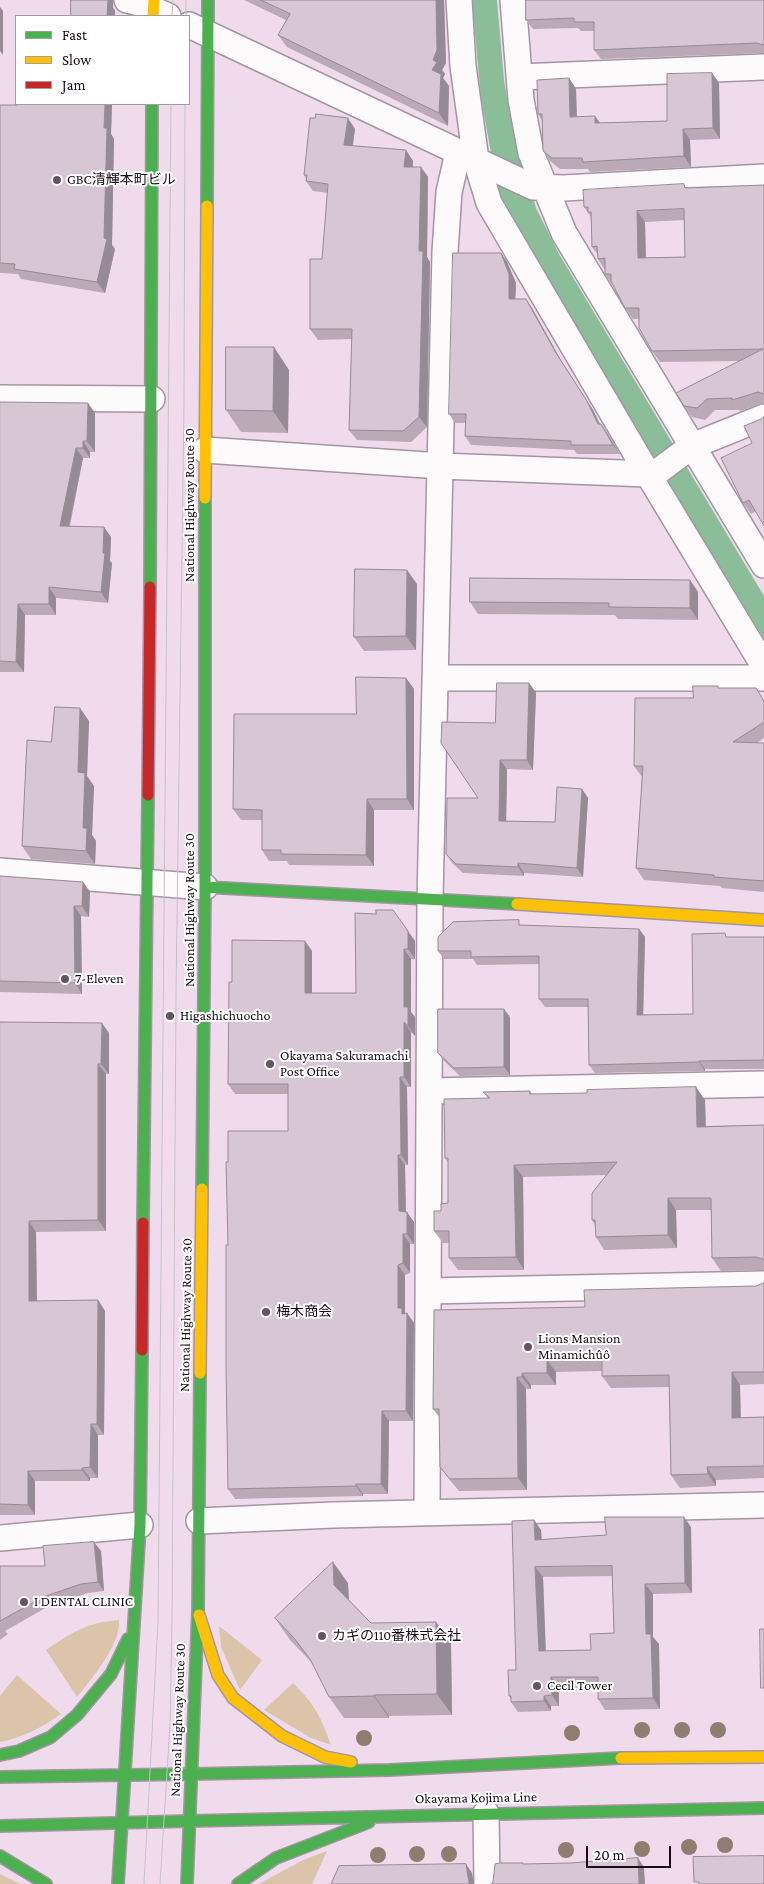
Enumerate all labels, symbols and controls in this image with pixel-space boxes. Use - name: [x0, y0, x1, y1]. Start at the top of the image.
- legend: [15, 15, 190, 105]
- text: Fast: [62, 27, 87, 43]
- text: Slow: [62, 52, 91, 68]
- text: Jam: [62, 77, 85, 93]
- place label: GBC清輝本町ビル: [67, 172, 176, 188]
- marker: GBC清輝本町ビル: [51, 174, 63, 186]
- street label: National Highway Route 30: [182, 428, 198, 582]
- street label: National Highway Route 30: [182, 833, 198, 987]
- place label: 7-Eleven: [75, 971, 124, 987]
- marker: 7-Eleven: [59, 973, 71, 985]
- place label: Higashichuocho: [180, 1008, 271, 1024]
- marker: Higashichuocho: [164, 1010, 176, 1022]
- place label: Okayama Sakuramachi Post Office: [280, 1048, 409, 1080]
- marker: Okayama Sakuramachi Post Office: [264, 1058, 276, 1070]
- street label: National Highway Route 30: [176, 1238, 196, 1392]
- place label: 梅木商会: [276, 1304, 332, 1320]
- marker: 梅木商会: [260, 1306, 272, 1318]
- place label: Lions Mansion Minamichûô: [538, 1331, 620, 1364]
- marker: Lions Mansion Minamichûô: [522, 1341, 534, 1353]
- place label: I DENTAL CLINIC: [34, 1594, 133, 1610]
- marker: I DENTAL CLINIC: [18, 1596, 30, 1608]
- place label: カギの110番株式会社: [332, 1628, 461, 1644]
- marker: カギの110番株式会社: [316, 1630, 328, 1642]
- street label: National Highway Route 30: [167, 1643, 189, 1797]
- place label: Cecil Tower: [547, 1678, 612, 1694]
- marker: Cecil Tower: [531, 1680, 543, 1692]
- street label: Okayama Kojima Line: [415, 1789, 537, 1807]
- scale bar: [589, 1836, 674, 1868]
- text: 20 m: [594, 1847, 625, 1863]

